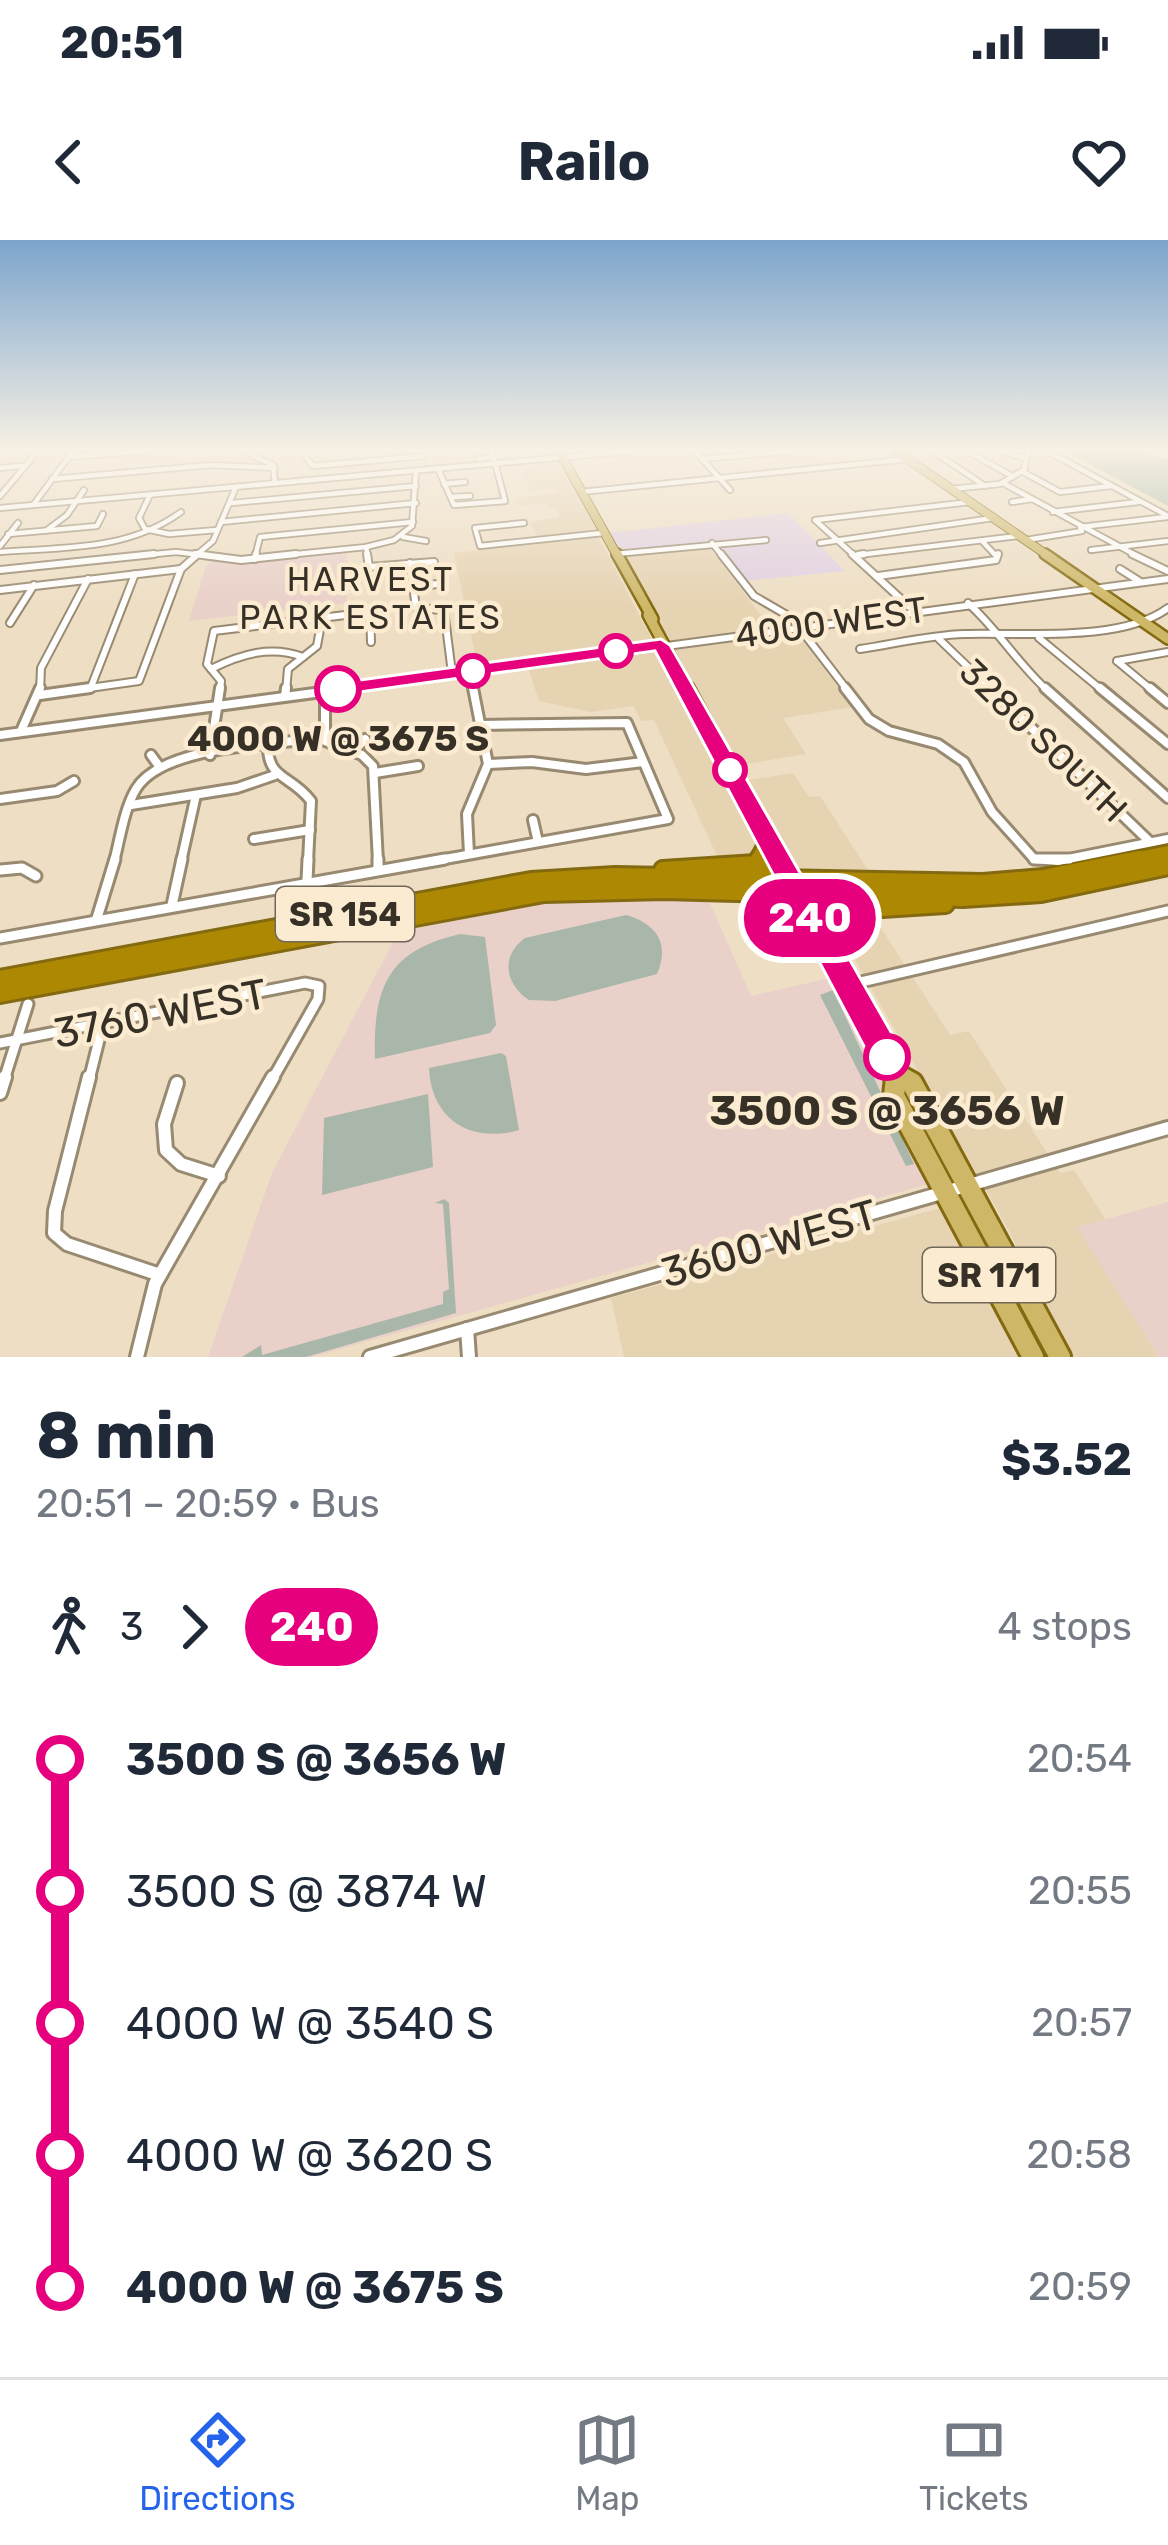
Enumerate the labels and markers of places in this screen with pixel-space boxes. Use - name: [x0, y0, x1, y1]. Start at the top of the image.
- unlabelled marker: [600, 635, 632, 667]
- unlabelled marker: [457, 655, 489, 687]
- marker: 4000 W @ 3675 S: [316, 667, 360, 711]
- place label: 4000 W @ 3675 S: [187, 717, 489, 760]
- unlabelled marker: [714, 754, 746, 786]
- marker: 3500 S @ 3656 W: [865, 1035, 909, 1079]
- place label: 3500 S @ 3656 W: [709, 1086, 1065, 1136]

